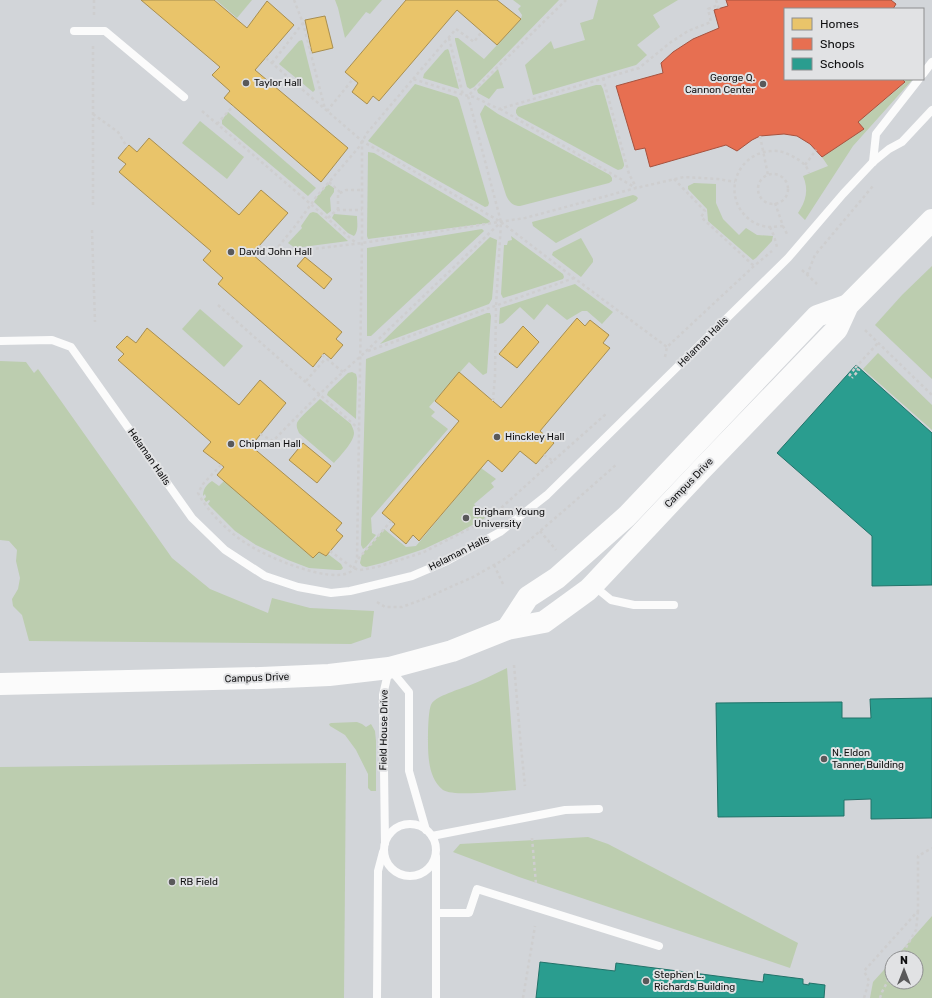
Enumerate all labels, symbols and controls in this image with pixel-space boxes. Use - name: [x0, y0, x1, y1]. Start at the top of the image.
- legend: [784, 8, 924, 80]
- text: Homes: [820, 17, 859, 31]
- text: Shops: [820, 37, 855, 51]
- text: Schools: [820, 57, 864, 71]
- place label: George Q. Cannon Center: [685, 72, 755, 96]
- place label: Taylor Hall: [254, 77, 302, 89]
- marker: Taylor Hall: [241, 78, 251, 88]
- marker: George Q. Cannon Center: [758, 79, 768, 89]
- place label: David John Hall: [239, 246, 312, 258]
- marker: David John Hall: [226, 247, 236, 257]
- street label: Helaman Halls: [675, 314, 731, 370]
- street label: Helaman Halls: [125, 426, 173, 488]
- place label: Hinckley Hall: [505, 431, 564, 443]
- marker: Hinckley Hall: [492, 432, 502, 442]
- place label: Chipman Hall: [239, 438, 301, 450]
- marker: Chipman Hall: [226, 439, 236, 449]
- street label: Campus Drive: [662, 455, 716, 510]
- place label: Brigham Young University: [474, 506, 545, 530]
- marker: Brigham Young University: [461, 513, 471, 523]
- street label: Helaman Halls: [427, 533, 491, 573]
- street label: Campus Drive: [224, 671, 290, 685]
- street label: Field House Drive: [377, 689, 391, 771]
- place label: N. Eldon Tanner Building: [832, 747, 904, 771]
- marker: N. Eldon Tanner Building: [819, 754, 829, 764]
- place label: RB Field: [180, 876, 218, 888]
- marker: RB Field: [167, 877, 177, 887]
- north arrow: [884, 950, 924, 990]
- text: N: [900, 954, 908, 967]
- place label: Stephen L. Richards Building: [654, 969, 735, 993]
- marker: Stephen L. Richards Building: [641, 976, 651, 986]

